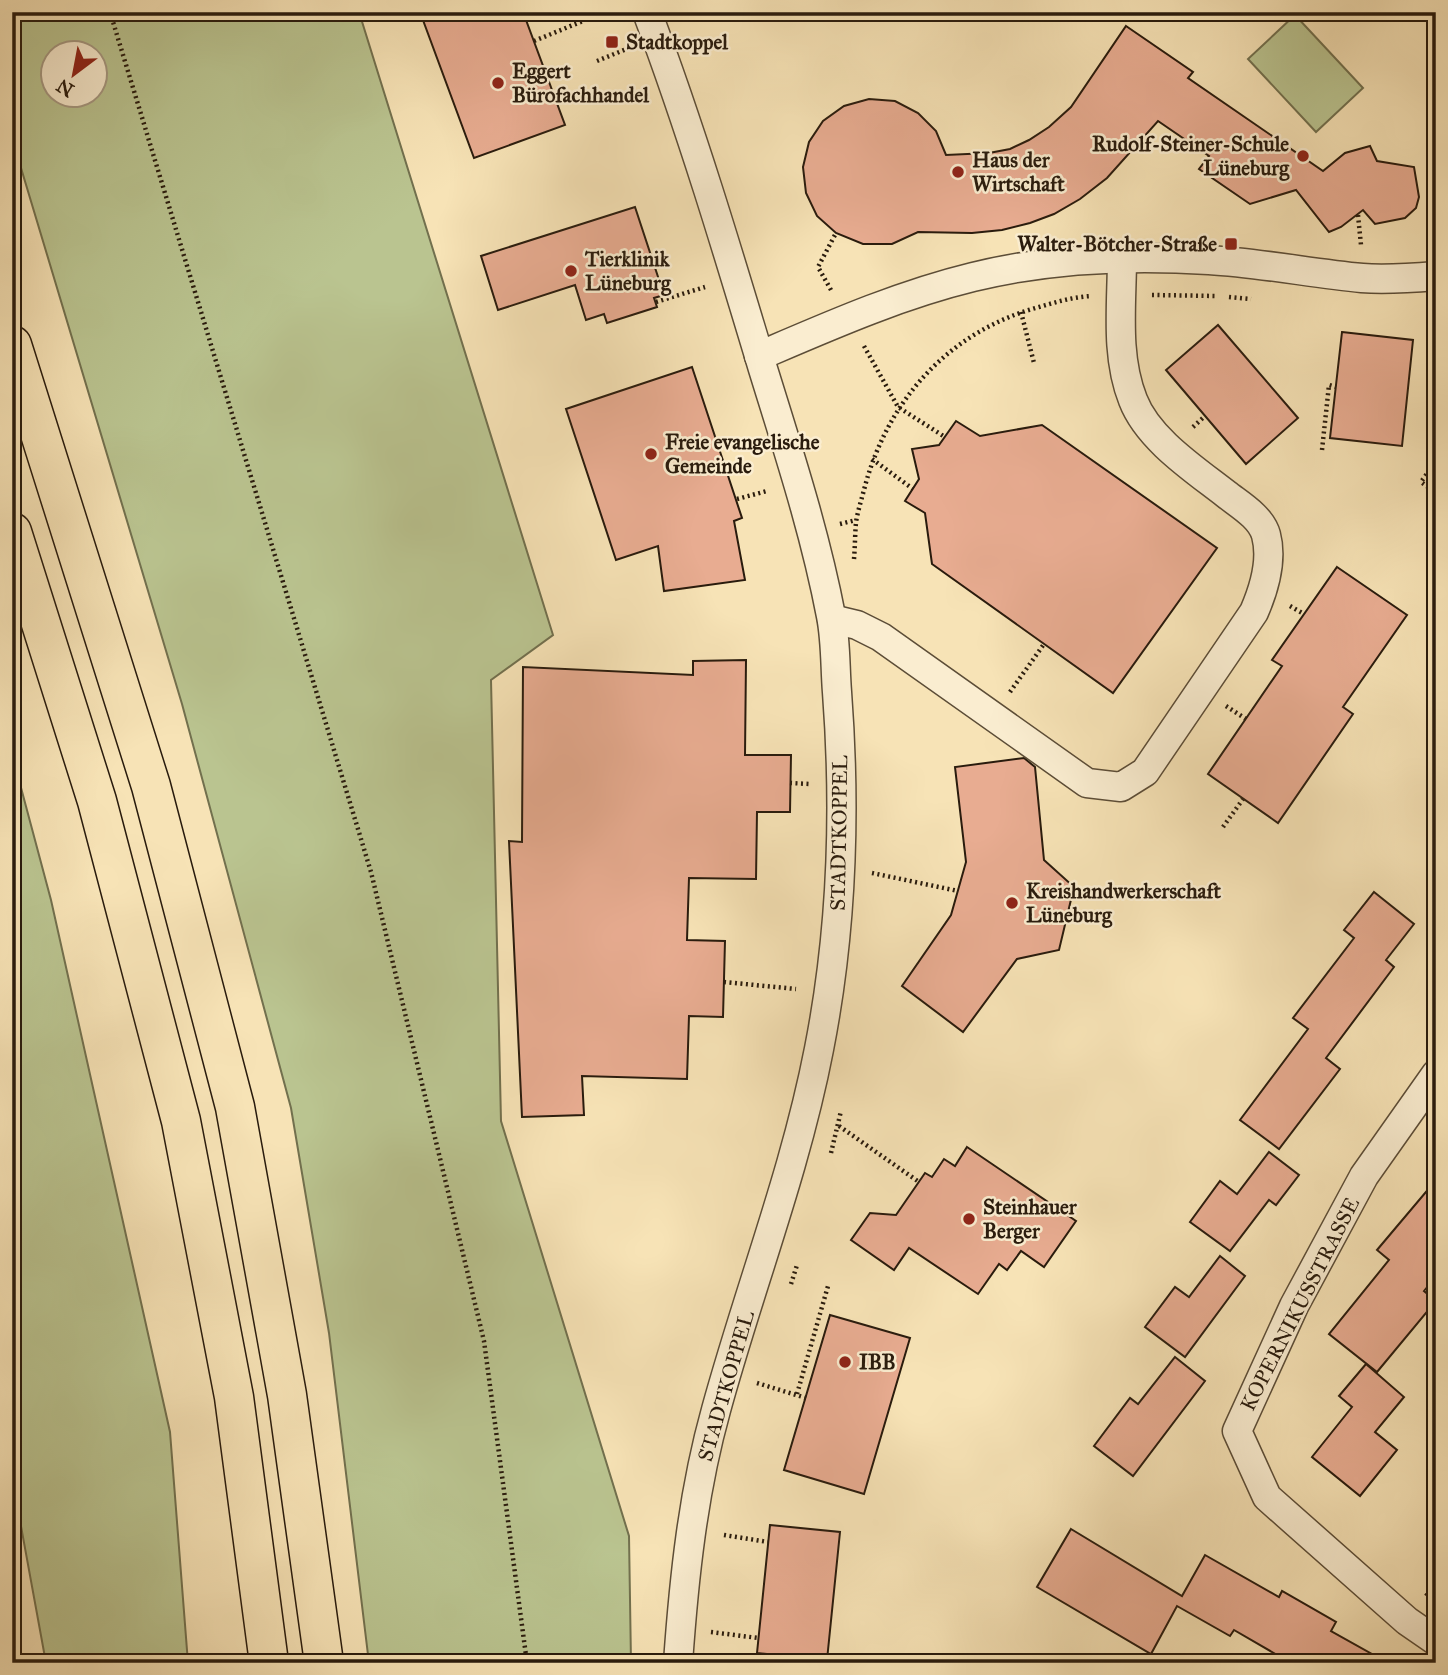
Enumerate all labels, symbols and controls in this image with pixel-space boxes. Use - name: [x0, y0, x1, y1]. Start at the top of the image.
- place label: Stadtkoppel: [626, 29, 729, 55]
- marker: Stadtkoppel: [604, 34, 620, 50]
- north arrow: [38, 38, 108, 108]
- place label: Eggert Bürofachhandel: [512, 58, 650, 108]
- text: N: [52, 74, 78, 102]
- marker: Eggert Bürofachhandel: [490, 75, 506, 91]
- place label: Rudolf-Steiner-Schule Lüneburg: [1092, 131, 1290, 181]
- place label: Haus der Wirtschaft: [972, 147, 1065, 197]
- marker: Rudolf-Steiner-Schule Lüneburg: [1295, 148, 1311, 164]
- marker: Haus der Wirtschaft: [950, 164, 966, 180]
- place label: Walter-Bötcher-Straße: [1017, 231, 1217, 257]
- marker: Walter-Bötcher-Straße: [1223, 236, 1239, 252]
- place label: Tierklinik Lüneburg: [584, 246, 672, 296]
- marker: Tierklinik Lüneburg: [563, 263, 579, 279]
- place label: Freie evangelische Gemeinde: [665, 429, 820, 479]
- marker: Freie evangelische Gemeinde: [643, 446, 659, 462]
- street label: STADTKOPPEL: [825, 754, 853, 911]
- place label: Kreishandwerkerschaft Lüneburg: [1026, 878, 1222, 928]
- marker: Kreishandwerkerschaft Lüneburg: [1004, 895, 1020, 911]
- street label: KOPERNIKUSSTRASSE: [1235, 1193, 1365, 1415]
- place label: Steinhauer Berger: [983, 1194, 1078, 1244]
- marker: Steinhauer Berger: [961, 1211, 977, 1227]
- street label: STADTKOPPEL: [692, 1307, 760, 1464]
- place label: IBB: [859, 1349, 896, 1375]
- marker: IBB: [837, 1354, 853, 1370]

